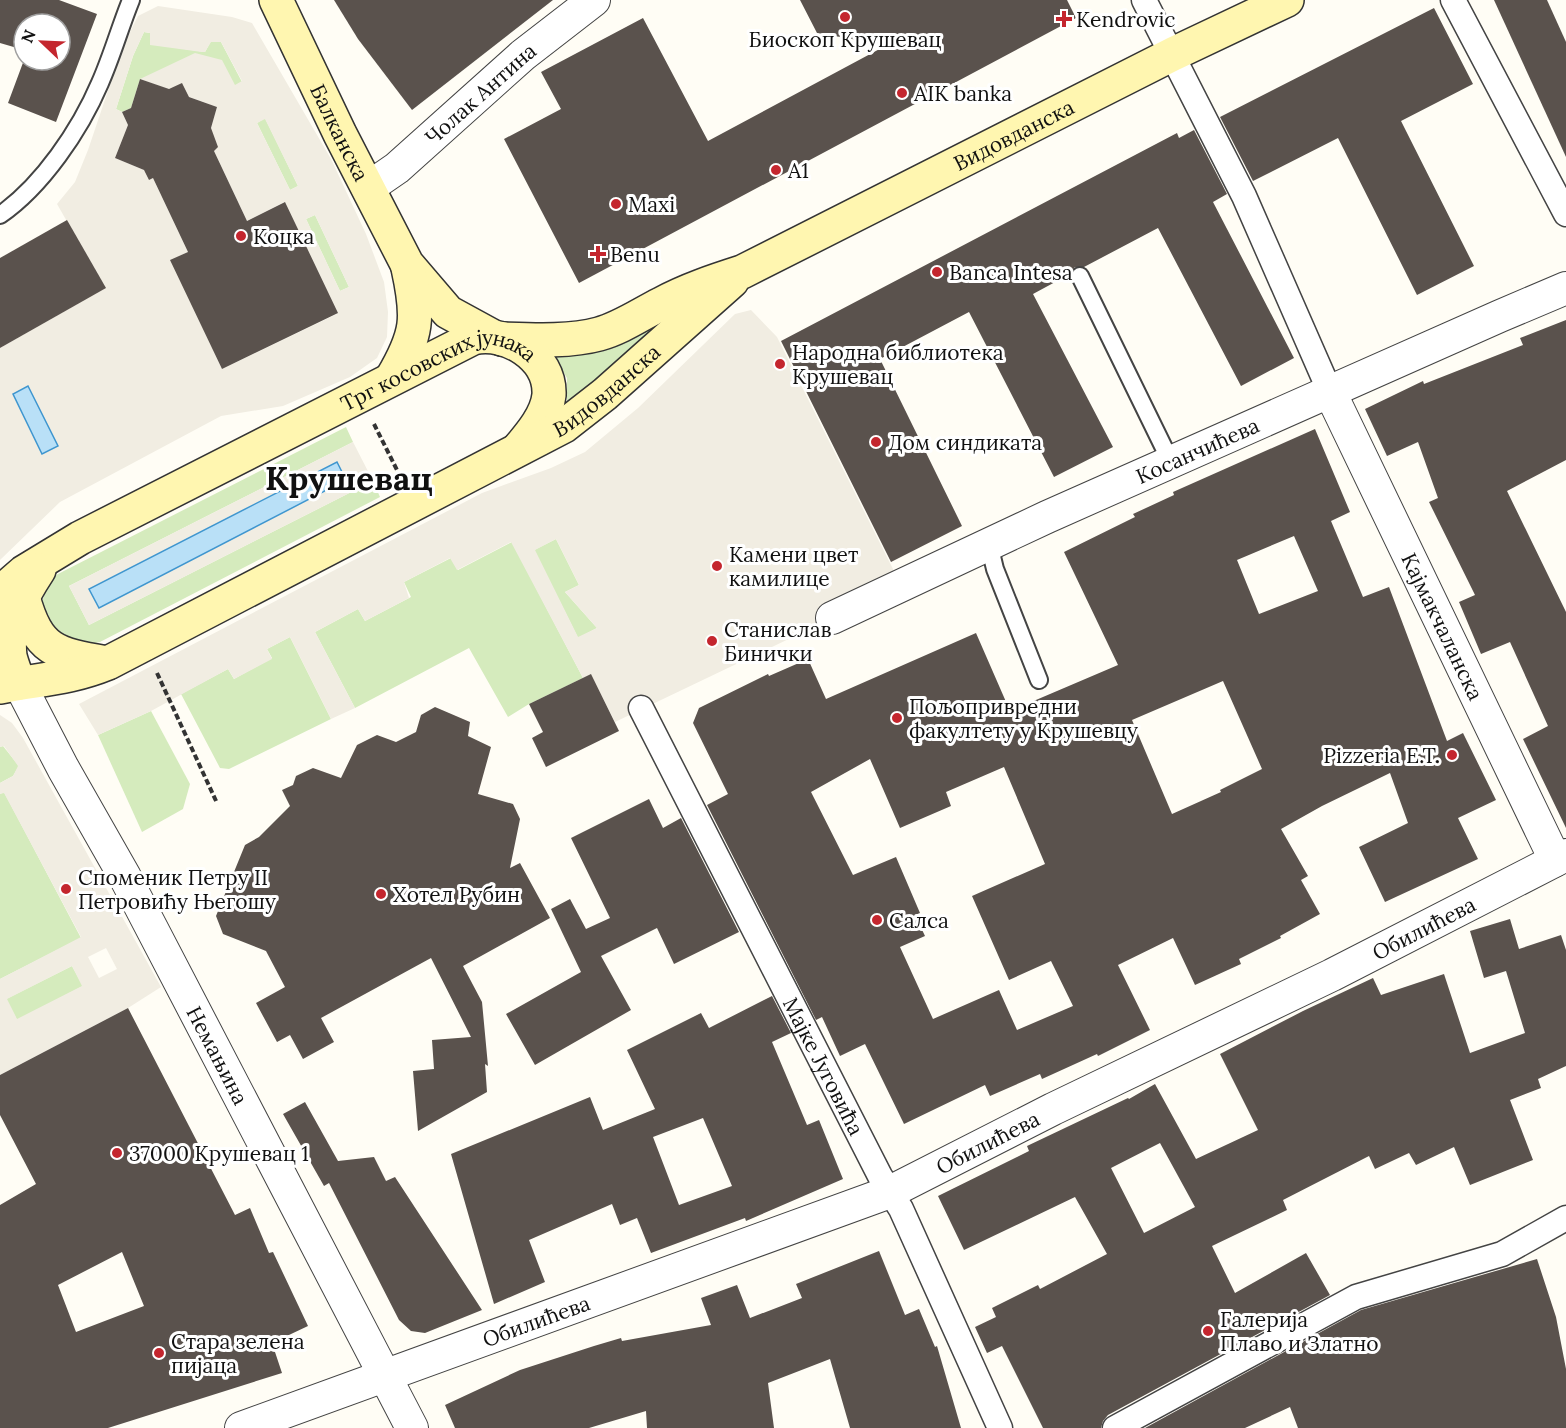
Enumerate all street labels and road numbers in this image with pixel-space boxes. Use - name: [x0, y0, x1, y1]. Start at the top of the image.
- street label: Чолак Антина: [419, 36, 541, 150]
- street label: Балканска: [305, 80, 375, 186]
- street label: Видовданска: [949, 93, 1078, 176]
- street label: Трг косовских јунака: [336, 323, 543, 417]
- street label: Видовданска: [548, 338, 666, 443]
- street label: Косанчићева: [1132, 411, 1263, 489]
- street label: Кајмакчаланска: [1396, 548, 1490, 705]
- street label: Обилићева: [1367, 890, 1480, 966]
- street label: Мајке Југовића: [777, 992, 870, 1140]
- street label: Немањина: [181, 1001, 255, 1109]
- street label: Обилићева: [931, 1105, 1044, 1180]
- street label: Обилићева: [479, 1289, 594, 1353]

